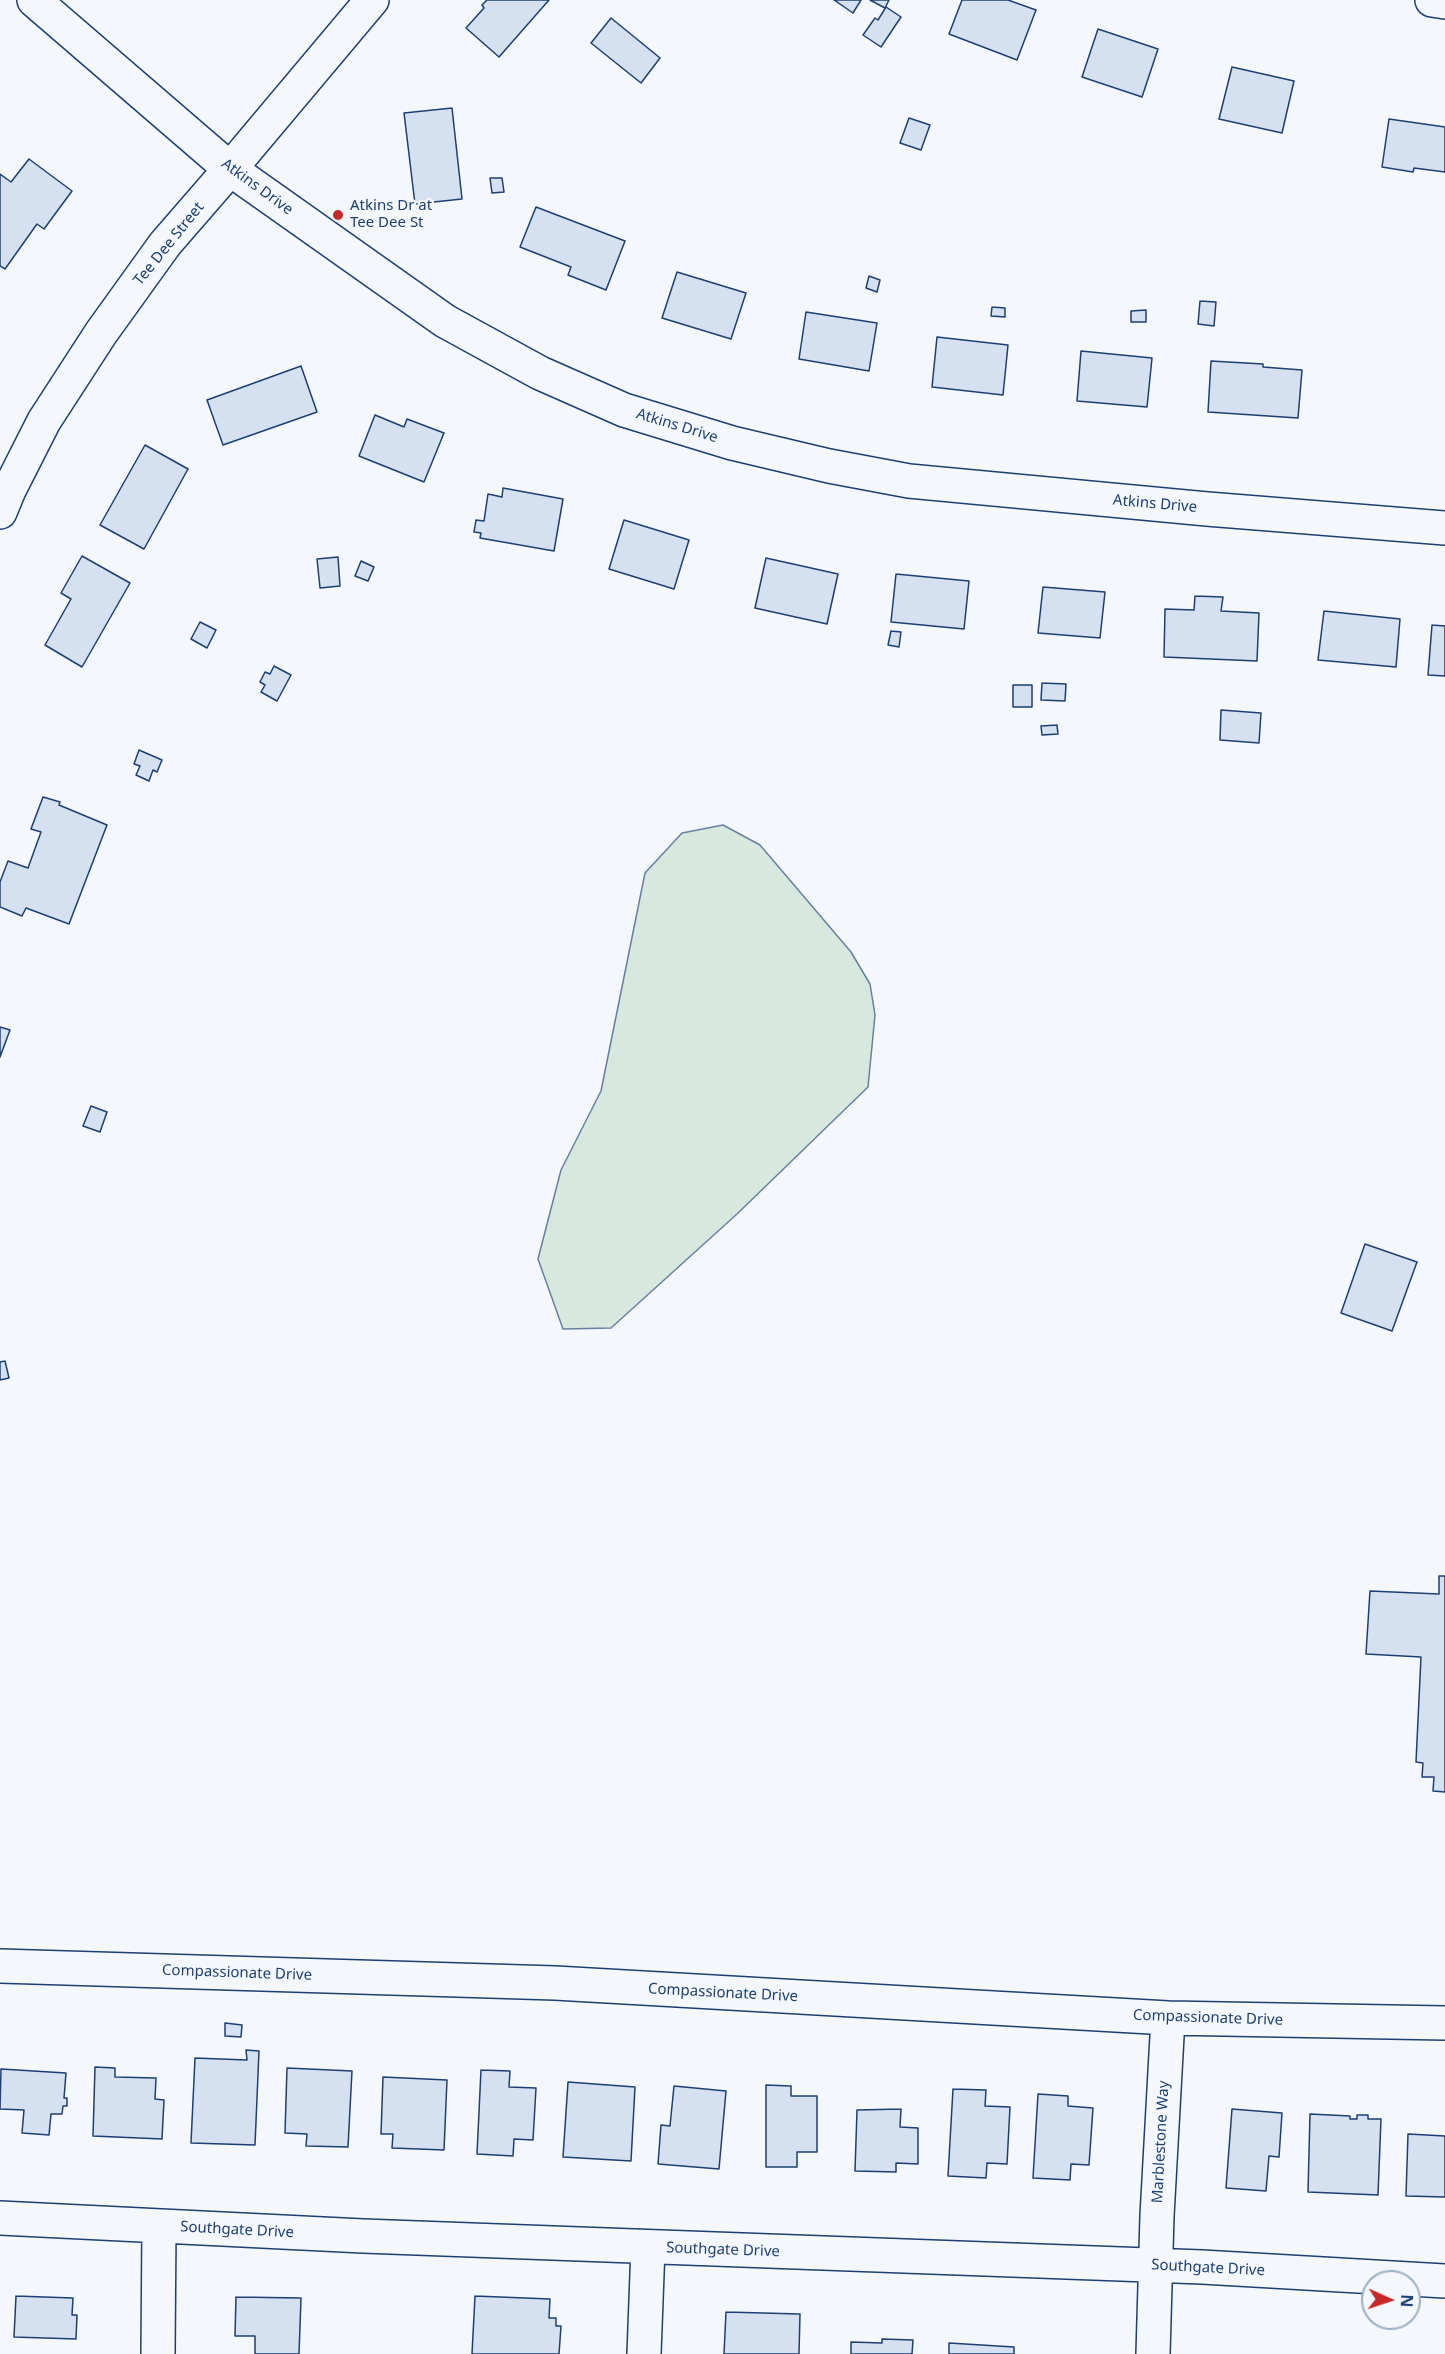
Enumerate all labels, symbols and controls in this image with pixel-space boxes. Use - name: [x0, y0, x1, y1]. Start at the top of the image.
- street label: Atkins Drive: [218, 155, 296, 219]
- place label: Atkins Dr at Tee Dee St: [350, 197, 432, 232]
- street label: Tee Dee Street: [130, 199, 208, 289]
- marker: Atkins Dr at Tee Dee St: [331, 208, 345, 222]
- street label: Atkins Drive: [634, 405, 720, 447]
- street label: Atkins Drive: [1112, 491, 1198, 517]
- street label: Compassionate Drive: [162, 1961, 312, 1985]
- street label: Compassionate Drive: [648, 1980, 798, 2006]
- street label: Compassionate Drive: [1133, 2006, 1283, 2030]
- street label: Marblestone Way: [1149, 2080, 1173, 2204]
- street label: Southgate Drive: [180, 2218, 294, 2242]
- street label: Southgate Drive: [666, 2239, 780, 2261]
- street label: Southgate Drive: [1151, 2256, 1265, 2280]
- north arrow: [1361, 2270, 1421, 2330]
- text: N: [1396, 2294, 1418, 2308]

